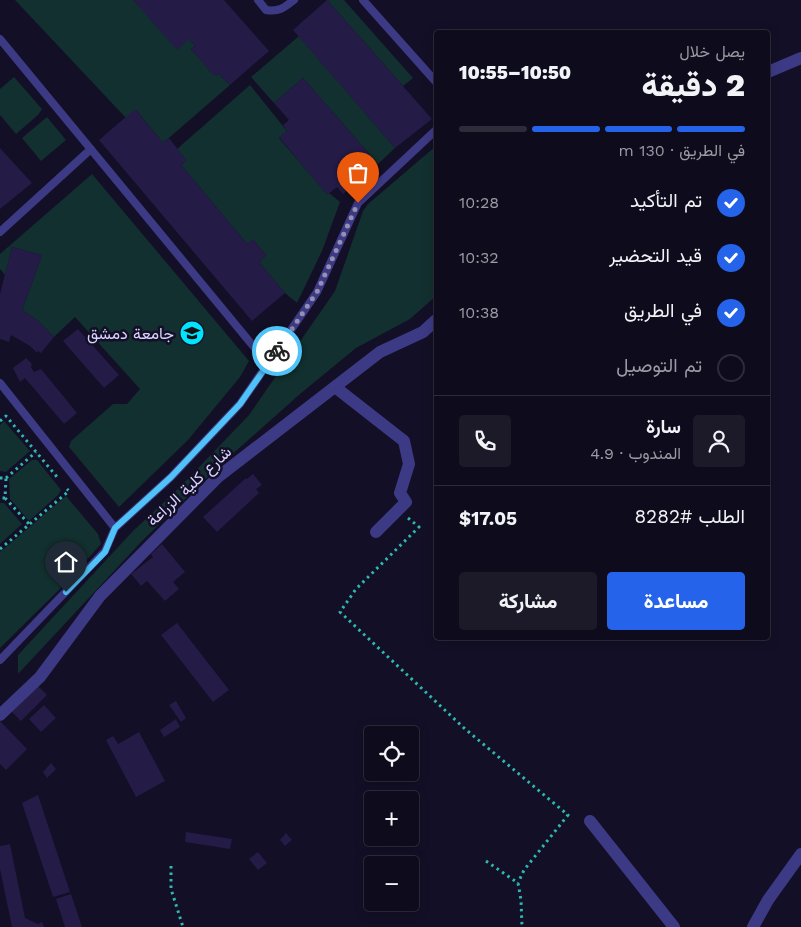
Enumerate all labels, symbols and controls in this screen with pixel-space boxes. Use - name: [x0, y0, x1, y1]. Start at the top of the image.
- text: يصل خلال: [679, 42, 745, 61]
- text: 10:50–10:55: [459, 61, 571, 84]
- text: 2 دقيقة: [641, 66, 745, 104]
- text: في الطريق · 130 m: [618, 141, 745, 160]
- pin: [337, 152, 379, 203]
- icon: bag: [344, 159, 372, 187]
- text: تم التأكيد: [630, 189, 702, 212]
- icon: check: [717, 189, 745, 217]
- text: 10:28: [459, 193, 499, 212]
- text: قيد التحضير: [609, 244, 702, 267]
- icon: check: [717, 244, 745, 272]
- text: 10:32: [459, 248, 499, 267]
- text: في الطريق: [624, 299, 702, 322]
- icon: check: [717, 299, 745, 327]
- text: 10:38: [459, 303, 499, 322]
- school or university icon: جامعة دمشق: [179, 320, 205, 346]
- place label: جامعة دمشق: [87, 324, 174, 344]
- courier: [252, 326, 302, 376]
- icon: bike: [263, 337, 291, 365]
- text: تم التوصيل: [616, 354, 702, 377]
- button: phone: [459, 415, 511, 467]
- text: سارة: [646, 415, 681, 438]
- button: person: [693, 415, 745, 467]
- street label: شارع كلية الزراعة: [143, 442, 236, 531]
- text: المندوب · 4.9: [590, 444, 681, 463]
- text: الطلب #8282: [634, 505, 745, 528]
- text: $17.05: [459, 507, 517, 530]
- pin: [45, 541, 87, 592]
- icon: home: [52, 548, 80, 576]
- button: مشاركة: [459, 572, 597, 630]
- button: مساعدة: [607, 572, 745, 630]
- map controls: [364, 726, 419, 911]
- button: locate: [364, 726, 419, 781]
- button: +: [364, 791, 419, 846]
- button: −: [364, 856, 419, 911]

